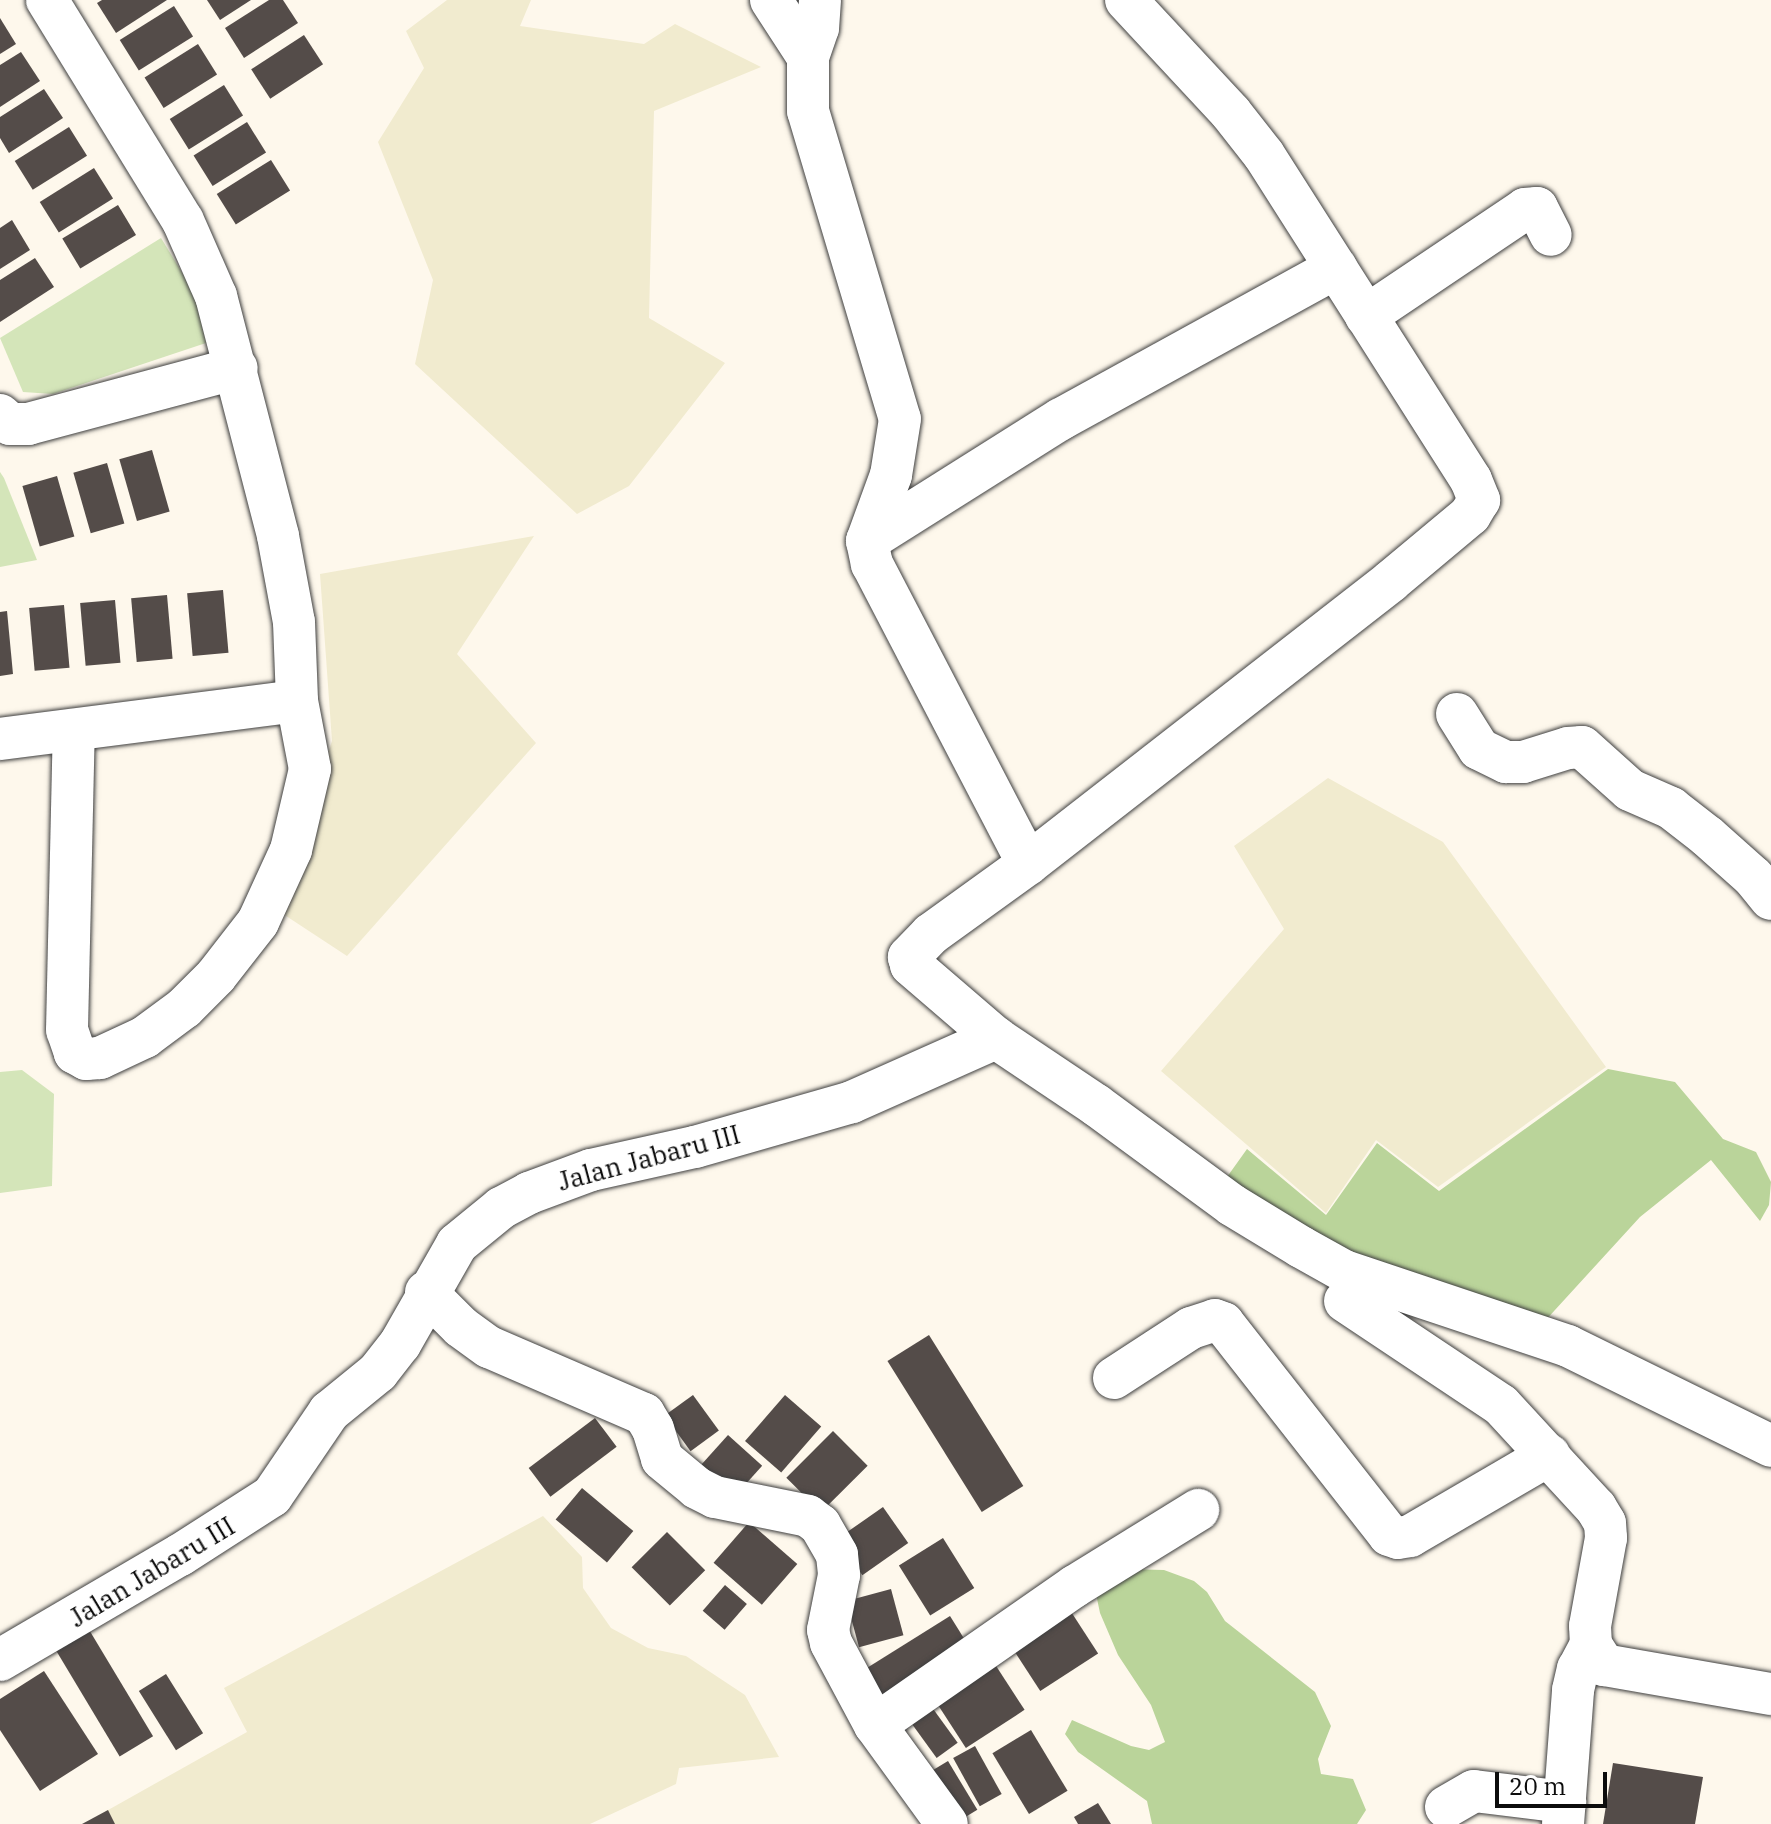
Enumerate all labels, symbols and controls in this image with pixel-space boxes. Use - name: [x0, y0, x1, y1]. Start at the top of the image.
- street label: Jalan Jabaru III: [554, 1119, 744, 1197]
- street label: Jalan Jabaru III: [64, 1510, 240, 1634]
- scale bar: [1499, 1756, 1611, 1806]
- text: 20 m: [1509, 1770, 1566, 1802]

